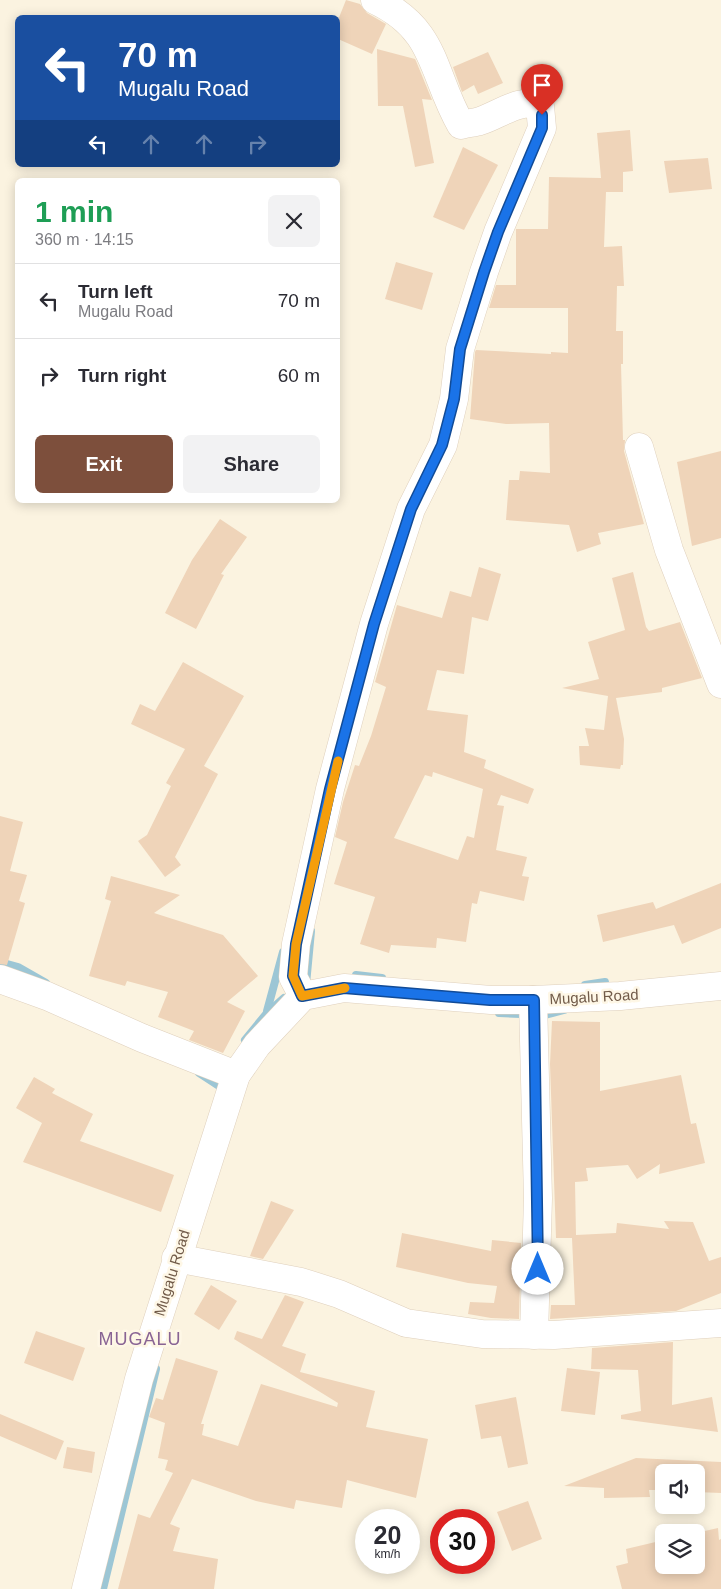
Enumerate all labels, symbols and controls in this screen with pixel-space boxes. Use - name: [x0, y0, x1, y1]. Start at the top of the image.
- icon: left: [35, 35, 100, 100]
- text: 70 m: [118, 35, 198, 74]
- pin: [521, 64, 563, 115]
- icon: arrive: [528, 71, 556, 99]
- text: Mugalu Road: [118, 76, 249, 101]
- icon: left: [84, 130, 112, 158]
- icon: ahead: [137, 130, 165, 158]
- icon: ahead: [190, 130, 218, 158]
- icon: right: [243, 130, 271, 158]
- text: 1 min: [35, 195, 113, 228]
- button: close: [268, 195, 320, 247]
- text: 360 m · 14:15: [35, 231, 134, 248]
- text: Turn left: [78, 281, 153, 302]
- icon: left: [35, 287, 63, 315]
- text: 70 m: [278, 290, 320, 311]
- text: Mugalu Road: [78, 303, 173, 320]
- icon: right: [35, 362, 63, 390]
- text: Turn right: [78, 365, 166, 386]
- text: 60 m: [278, 365, 320, 386]
- button: Exit: [35, 435, 173, 493]
- button: Share: [183, 435, 320, 493]
- street label: Mugalu Road: [549, 986, 639, 1007]
- street label: Mugalu Road: [150, 1228, 193, 1318]
- position arrow: [511, 1242, 563, 1294]
- district label: MUGALU: [98, 1329, 182, 1349]
- map controls: [655, 1464, 705, 1574]
- button: sound: [655, 1464, 705, 1514]
- speed limit sign: 30: [430, 1509, 495, 1574]
- text: 20: [374, 1521, 401, 1549]
- button: layers: [655, 1524, 705, 1574]
- text: km/h: [374, 1547, 401, 1561]

